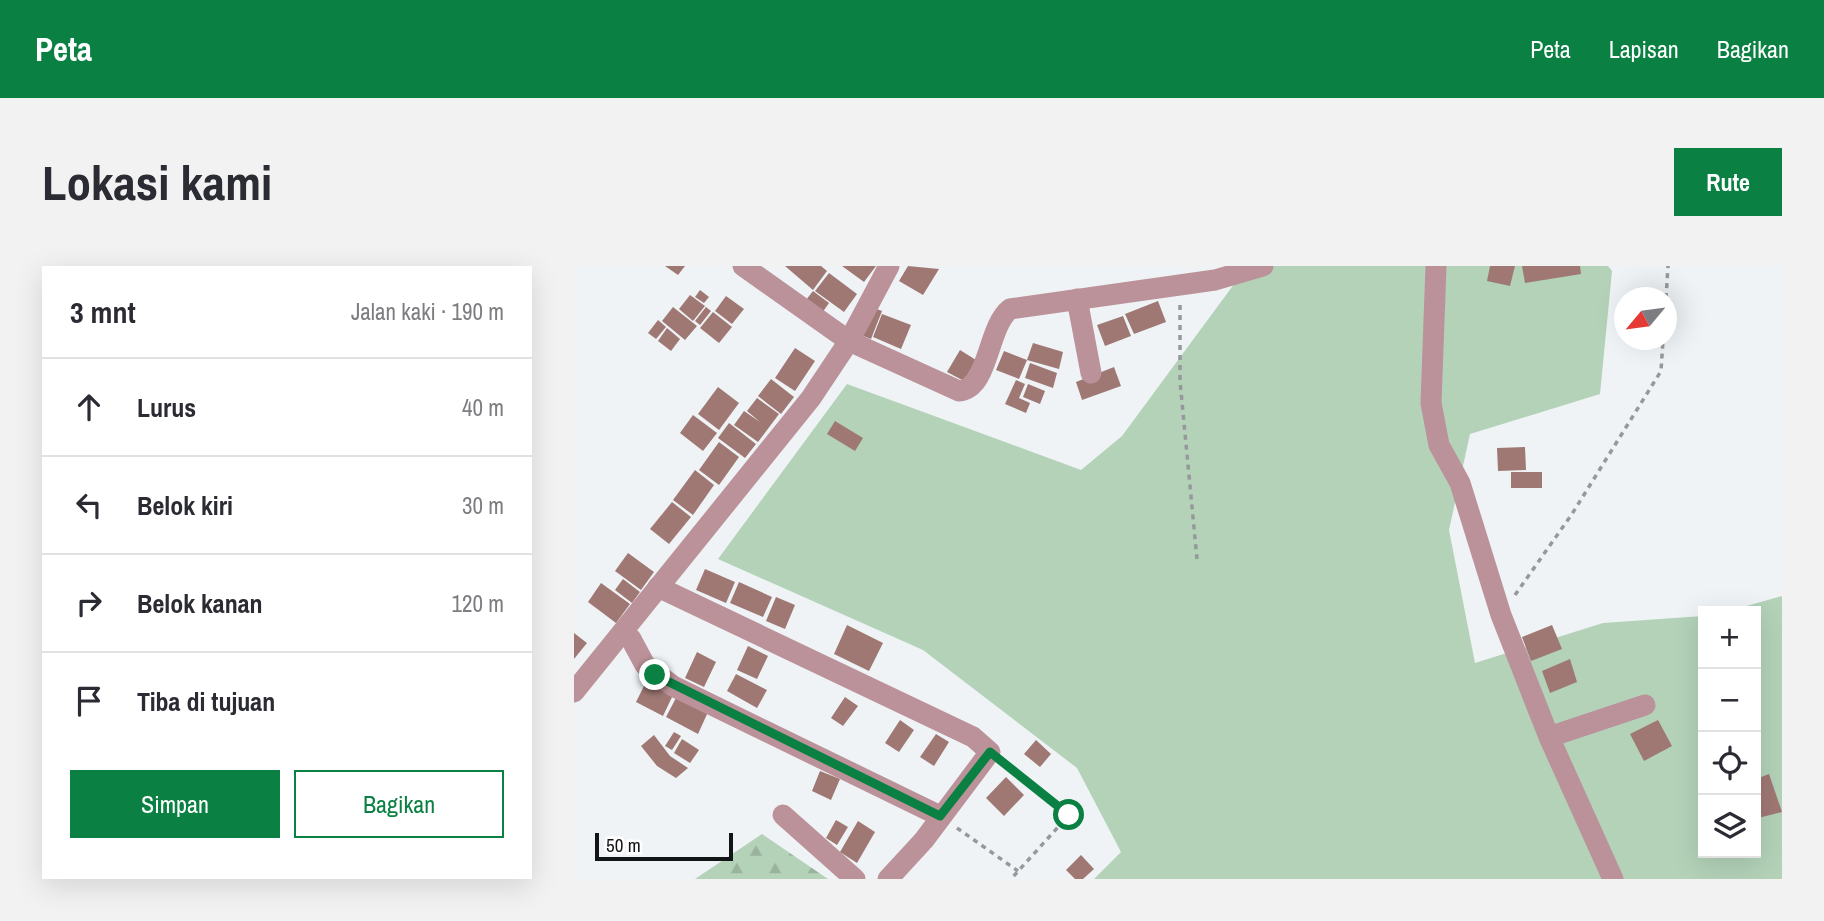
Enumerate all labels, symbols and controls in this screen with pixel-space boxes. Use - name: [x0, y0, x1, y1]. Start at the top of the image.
- text: Peta: [35, 27, 92, 71]
- text: Peta: [1530, 33, 1571, 65]
- text: Lapisan: [1609, 33, 1679, 65]
- text: Bagikan: [1717, 33, 1789, 65]
- button: Rute: [1674, 148, 1782, 216]
- text: Lokasi kami: [42, 149, 272, 215]
- north arrow: [1614, 287, 1677, 350]
- text: 3 mnt: [70, 292, 136, 332]
- text: Jalan kaki · 190 m: [351, 296, 504, 327]
- icon: ahead: [70, 388, 108, 426]
- text: Lurus: [137, 390, 196, 425]
- text: 40 m: [462, 392, 504, 423]
- icon: left: [70, 486, 108, 524]
- text: Belok kiri: [137, 488, 233, 523]
- text: 30 m: [462, 490, 504, 521]
- icon: right: [70, 584, 108, 622]
- text: Belok kanan: [137, 586, 263, 621]
- text: 120 m: [452, 588, 504, 619]
- map controls: [1698, 606, 1761, 858]
- button: +: [1698, 606, 1761, 669]
- route end: [639, 659, 670, 690]
- button: −: [1698, 669, 1761, 732]
- icon: arrive: [70, 682, 108, 720]
- text: Tiba di tujuan: [137, 684, 275, 719]
- button: locate: [1698, 732, 1761, 795]
- button: Simpan: [70, 770, 280, 838]
- button: Bagikan: [294, 770, 504, 838]
- button: layers: [1698, 795, 1761, 858]
- route start: [1053, 799, 1084, 830]
- scale bar: [595, 830, 733, 862]
- text: 50 m: [606, 832, 641, 858]

